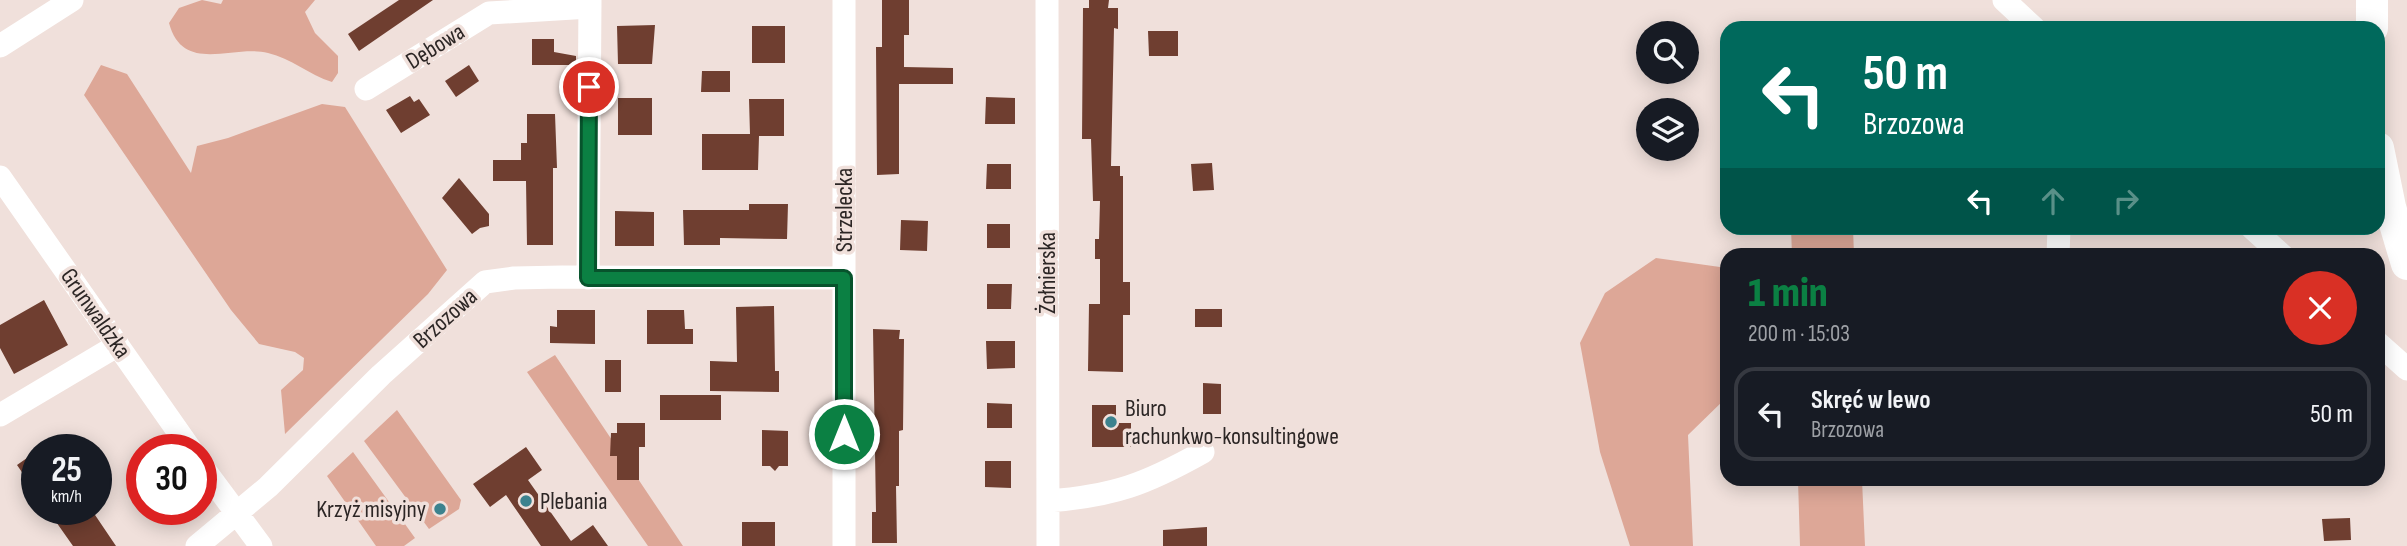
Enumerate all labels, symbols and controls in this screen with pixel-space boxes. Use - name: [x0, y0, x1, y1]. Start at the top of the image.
- street label: Dębowa: [401, 17, 470, 76]
- map controls: [1636, 21, 1699, 161]
- button: search: [1636, 21, 1699, 84]
- text: 50 m: [1863, 45, 1948, 104]
- icon: left: [1748, 49, 1839, 140]
- pin: [559, 57, 619, 117]
- icon: arrive: [570, 68, 608, 106]
- button: layers: [1636, 98, 1699, 161]
- text: Brzozowa: [1863, 105, 1965, 144]
- street label: Strzelecka: [830, 168, 859, 252]
- icon: left: [1961, 182, 1999, 220]
- icon: ahead: [2034, 182, 2072, 220]
- icon: right: [2107, 182, 2145, 220]
- street label: Żołnierska: [1033, 232, 1062, 314]
- street label: Grunwaldzka: [54, 263, 137, 364]
- text: 1 min: [1748, 268, 1828, 319]
- button: close: [2283, 271, 2357, 345]
- street label: Brzozowa: [407, 282, 483, 355]
- text: 200 m · 15:03: [1748, 320, 1850, 348]
- text: Skręć w lewo: [1811, 385, 1931, 416]
- place label: Biuro rachunkwo-konsultingowe: [1125, 394, 1339, 451]
- icon: left: [1752, 395, 1790, 433]
- position arrow: [807, 397, 881, 471]
- text: 50 m: [2310, 399, 2353, 430]
- marker: Biuro rachunkwo-konsultingowe: [1103, 414, 1119, 430]
- text: Brzozowa: [1811, 416, 1884, 444]
- speed limit sign: 30: [126, 434, 217, 525]
- text: 25: [51, 449, 82, 492]
- text: km/h: [51, 486, 82, 507]
- place label: Plebania: [540, 487, 607, 516]
- marker: Plebania: [518, 493, 534, 509]
- place label: Krzyż misyjny: [316, 495, 426, 524]
- marker: Krzyż misyjny: [432, 501, 448, 517]

